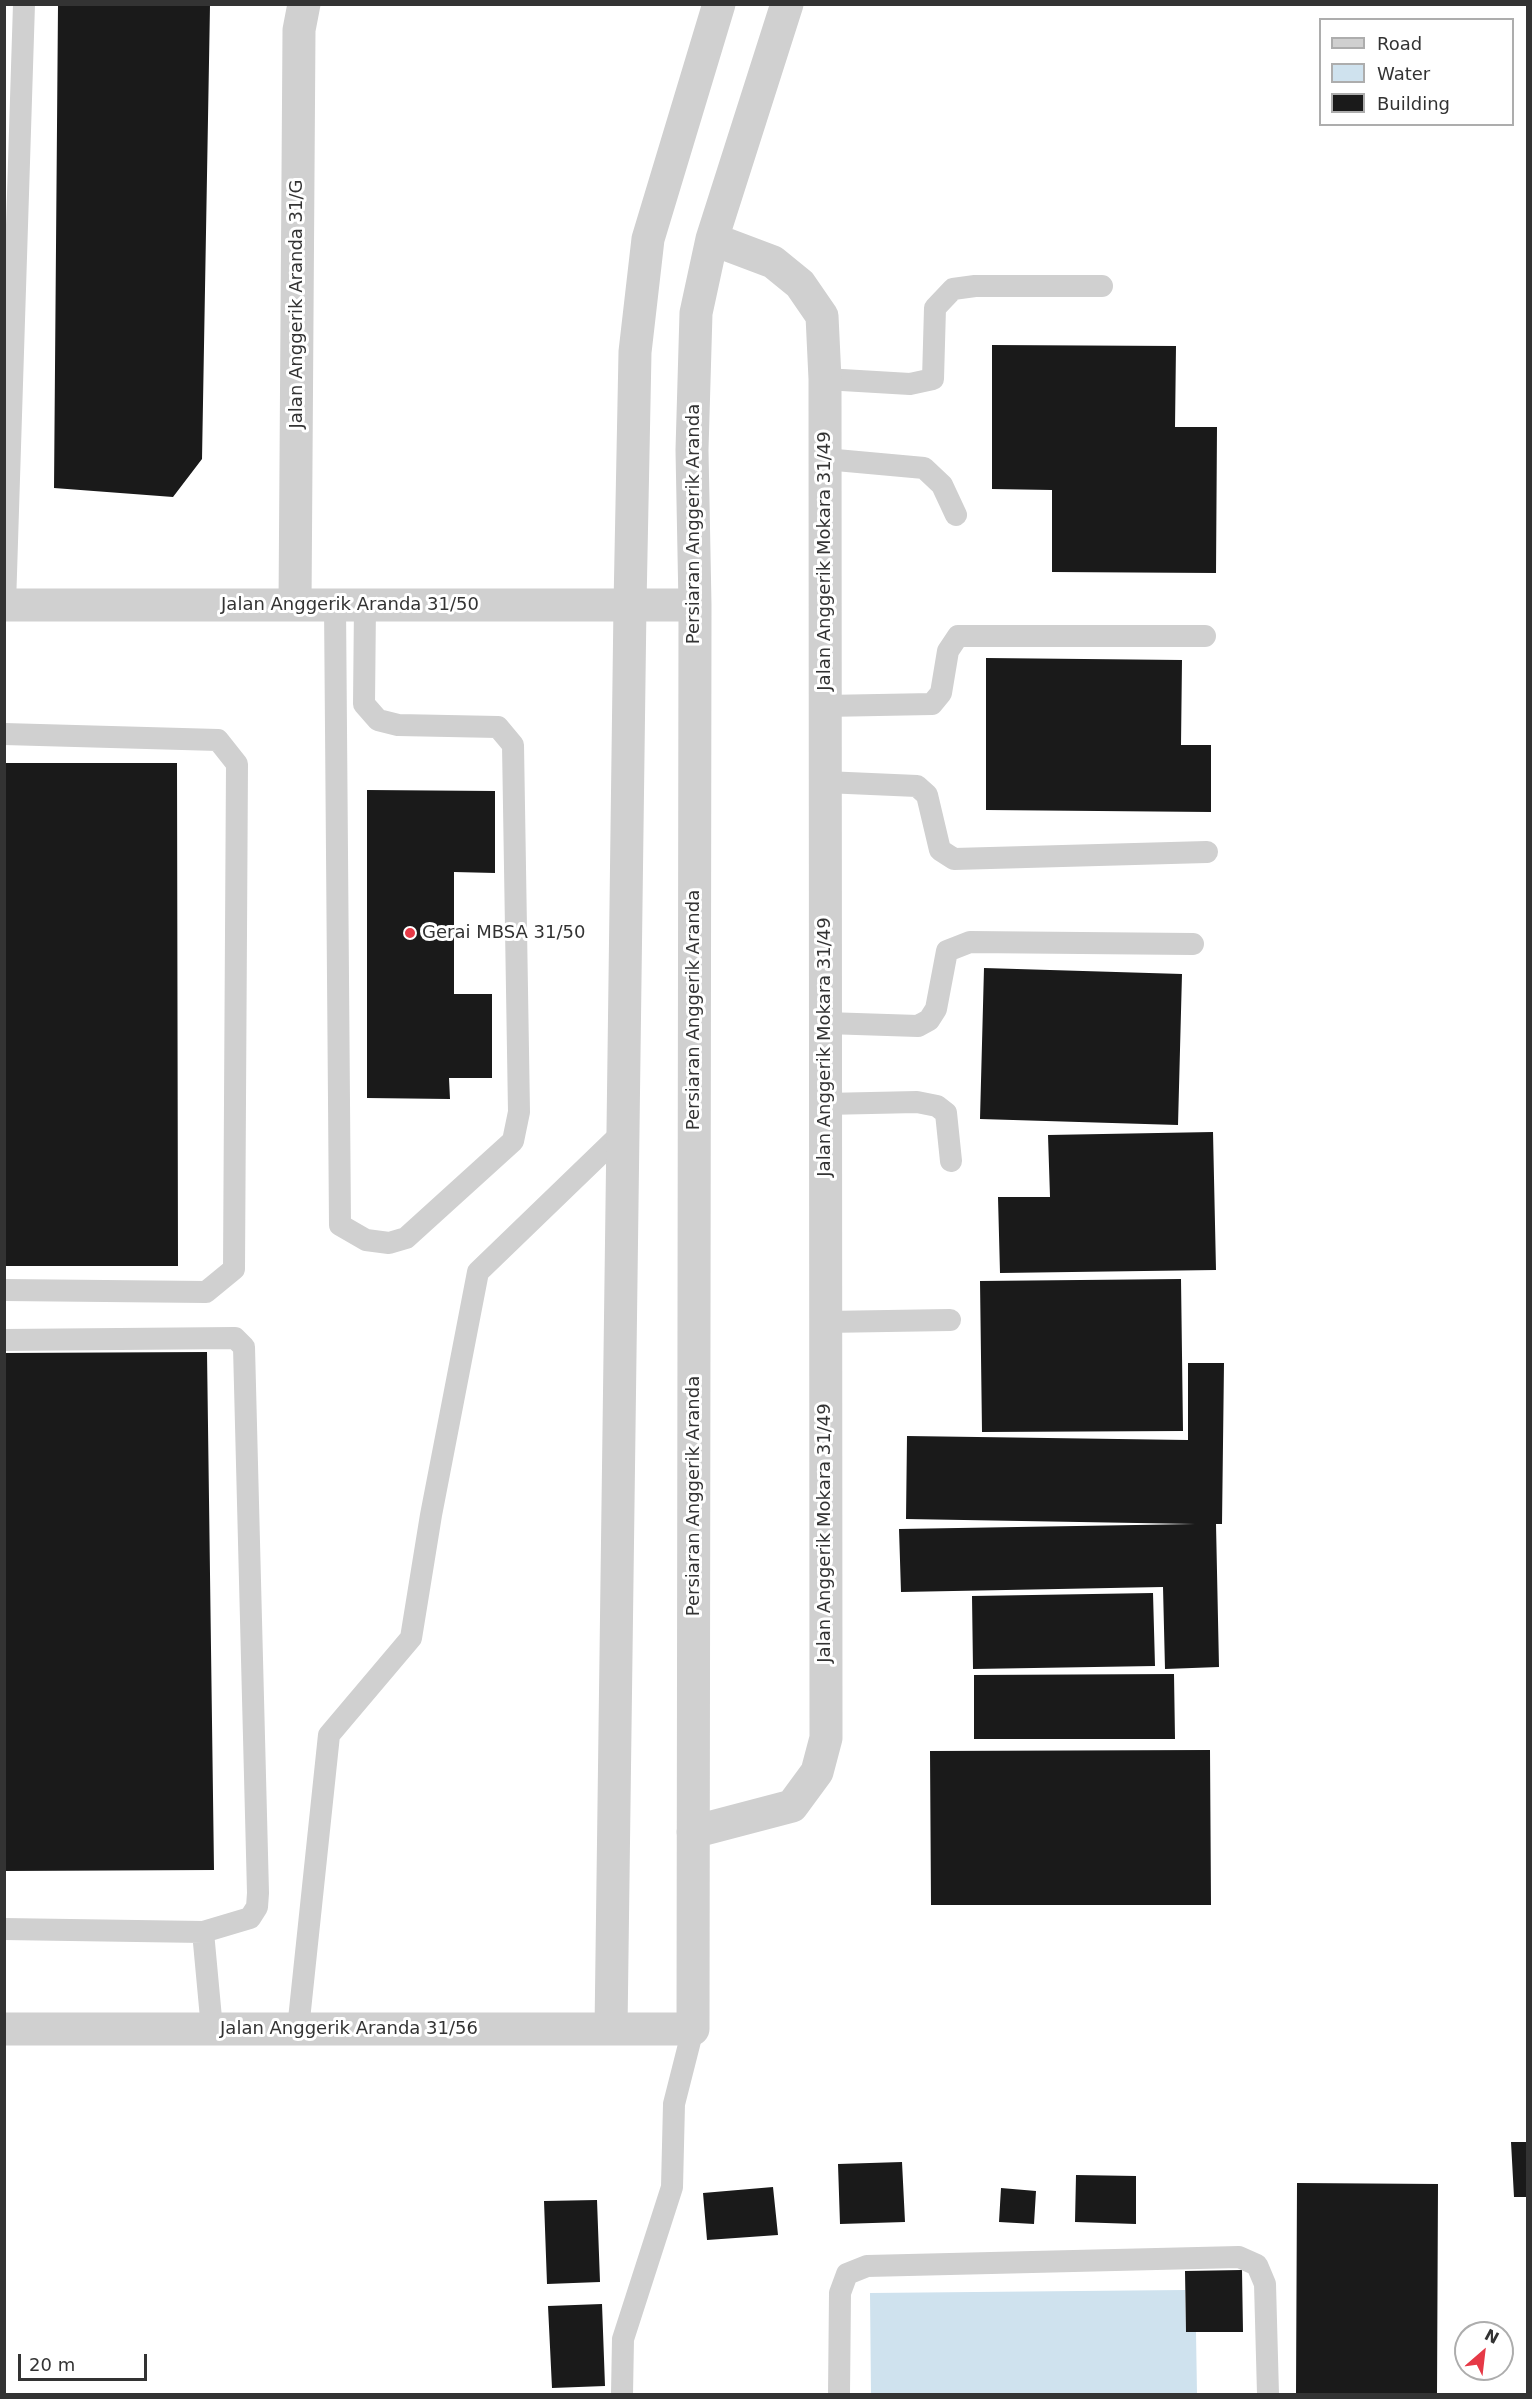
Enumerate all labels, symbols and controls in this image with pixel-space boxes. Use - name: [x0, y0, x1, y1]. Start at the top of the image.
- legend: [1319, 18, 1514, 126]
- text: Road: [1377, 33, 1422, 54]
- text: Water: [1377, 63, 1430, 84]
- text: Building: [1377, 93, 1450, 114]
- street label: Jalan Anggerik Aranda 31/G: [286, 180, 308, 428]
- street label: Persiaran Anggerik Aranda: [683, 404, 705, 644]
- street label: Jalan Anggerik Mokara 31/49: [814, 431, 836, 691]
- street label: Jalan Anggerik Aranda 31/50: [221, 594, 479, 616]
- street label: Persiaran Anggerik Aranda: [683, 890, 705, 1130]
- street label: Jalan Anggerik Mokara 31/49: [814, 917, 836, 1177]
- place label: Gerai MBSA 31/50: [422, 922, 585, 944]
- marker: Gerai MBSA 31/50: [403, 926, 417, 940]
- street label: Persiaran Anggerik Aranda: [683, 1376, 705, 1616]
- street label: Jalan Anggerik Mokara 31/49: [814, 1403, 836, 1663]
- street label: Jalan Anggerik Aranda 31/56: [220, 2018, 478, 2040]
- north arrow: [1454, 2321, 1514, 2381]
- text: N: [1481, 2325, 1502, 2348]
- scale bar: [21, 2342, 150, 2380]
- text: 20 m: [29, 2354, 75, 2375]

